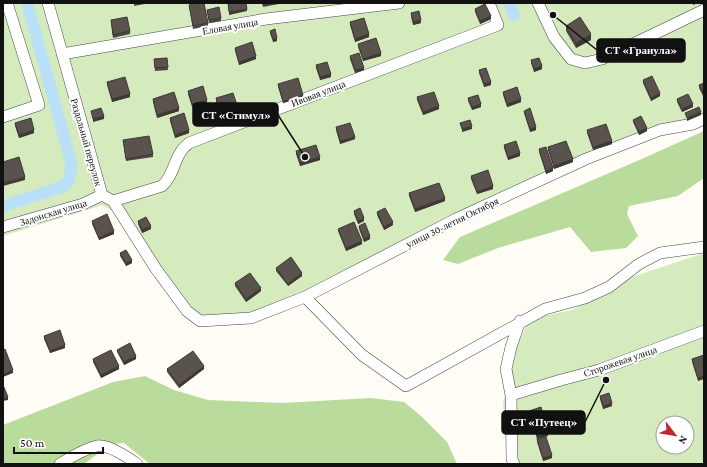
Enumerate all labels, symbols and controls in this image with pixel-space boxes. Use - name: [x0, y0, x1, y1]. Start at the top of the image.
- street label: Еловая улица: [201, 16, 259, 37]
- callout: СТ «Гранула»: [597, 39, 685, 62]
- text: СТ «Гранула»: [605, 44, 677, 56]
- street label: Ивовая улица: [290, 78, 347, 109]
- street label: Раздольный переулок: [69, 97, 104, 188]
- callout: СТ «Стимул»: [193, 103, 278, 126]
- text: СТ «Стимул»: [201, 109, 271, 121]
- street label: улица 30-летия Октября: [404, 195, 501, 250]
- street label: Задонская улица: [18, 197, 89, 228]
- street label: Сторожевая улица: [582, 344, 659, 379]
- callout: СТ «Путеец»: [502, 411, 585, 434]
- north arrow: [655, 415, 695, 455]
- text: СТ «Путеец»: [511, 416, 577, 428]
- scale bar: [14, 429, 103, 455]
- text: N: [676, 434, 691, 447]
- text: 50 m: [20, 436, 45, 450]

